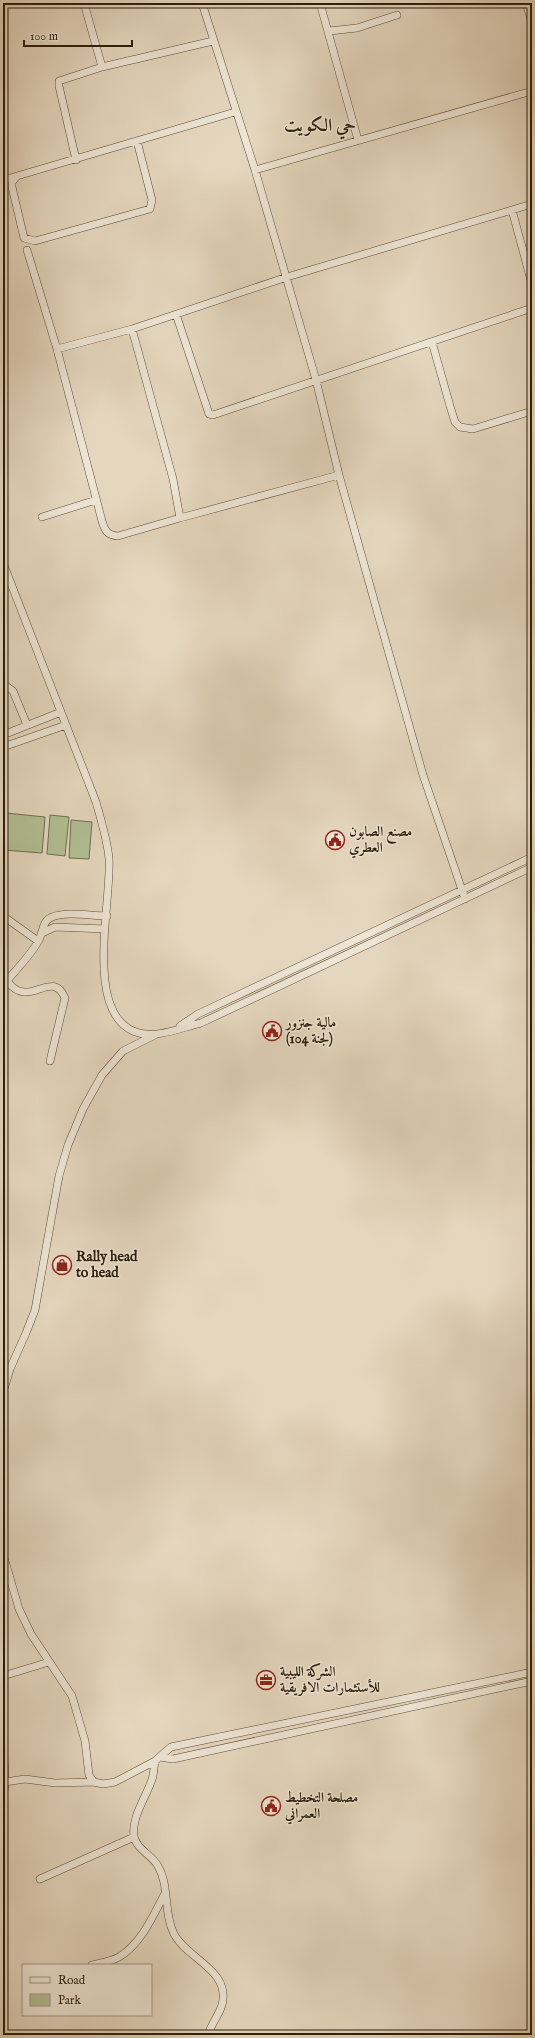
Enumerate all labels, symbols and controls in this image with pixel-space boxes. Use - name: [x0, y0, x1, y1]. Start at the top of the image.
- scale bar: [24, 22, 132, 48]
- text: 100 m: [30, 29, 58, 44]
- district label: حي الكويت: [284, 115, 356, 140]
- place label: مصنع الصابون العطري: [349, 823, 412, 859]
- public building icon: مصنع الصابون العطري: [324, 829, 346, 851]
- place label: مالية جنزور (لجنة 104): [284, 1014, 336, 1048]
- public building icon: مالية جنزور (لجنة 104): [261, 1020, 283, 1042]
- place label: Rally head to head: [75, 1248, 138, 1282]
- shop icon: Rally head to head: [51, 1254, 73, 1276]
- place label: الشركة الليبية للأستثمارات الافريقية: [280, 1662, 380, 1697]
- office icon: الشركة الليبية للأستثمارات الافريقية: [255, 1669, 277, 1691]
- place label: مصلحة التخطيط العمراني: [284, 1789, 358, 1825]
- public building icon: مصلحة التخطيط العمراني: [260, 1795, 282, 1817]
- legend: [22, 1964, 152, 2016]
- text: Road: [58, 1973, 86, 1988]
- text: Park: [58, 1993, 81, 2008]

